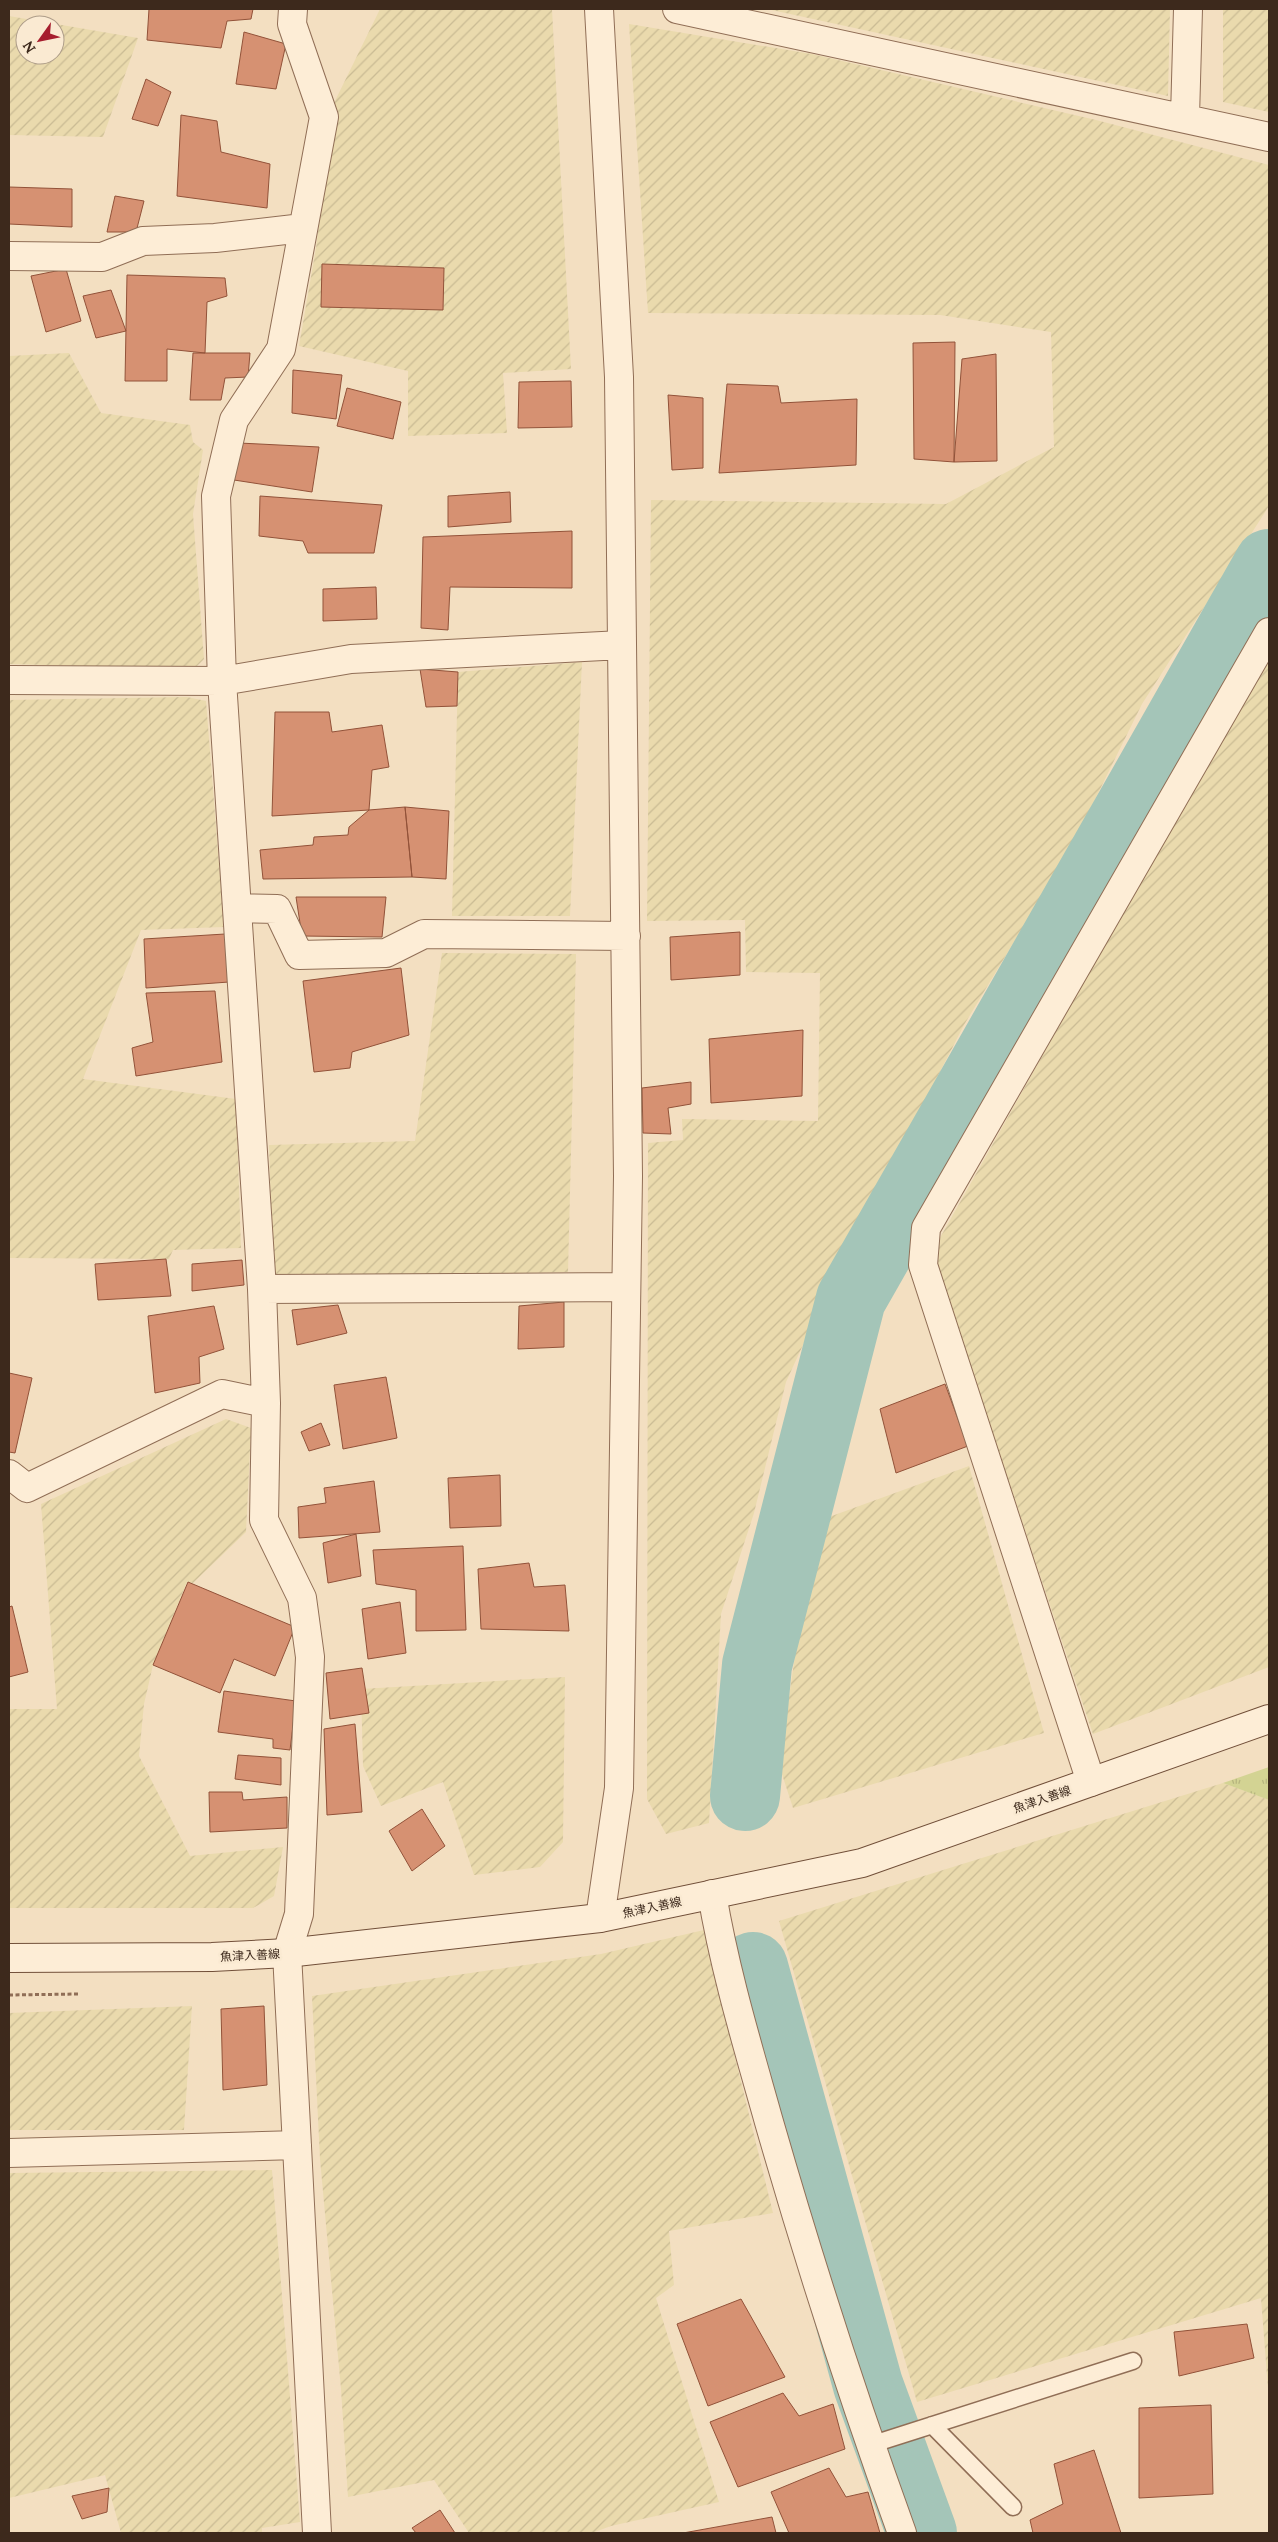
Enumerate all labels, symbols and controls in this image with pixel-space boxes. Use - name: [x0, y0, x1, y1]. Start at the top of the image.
- north arrow: [15, 15, 65, 65]
- text: N: [19, 37, 40, 57]
- street label: 魚津入善線: [1011, 1782, 1073, 1816]
- street label: 魚津入善線: [621, 1893, 683, 1921]
- street label: 魚津入善線: [220, 1946, 280, 1964]

